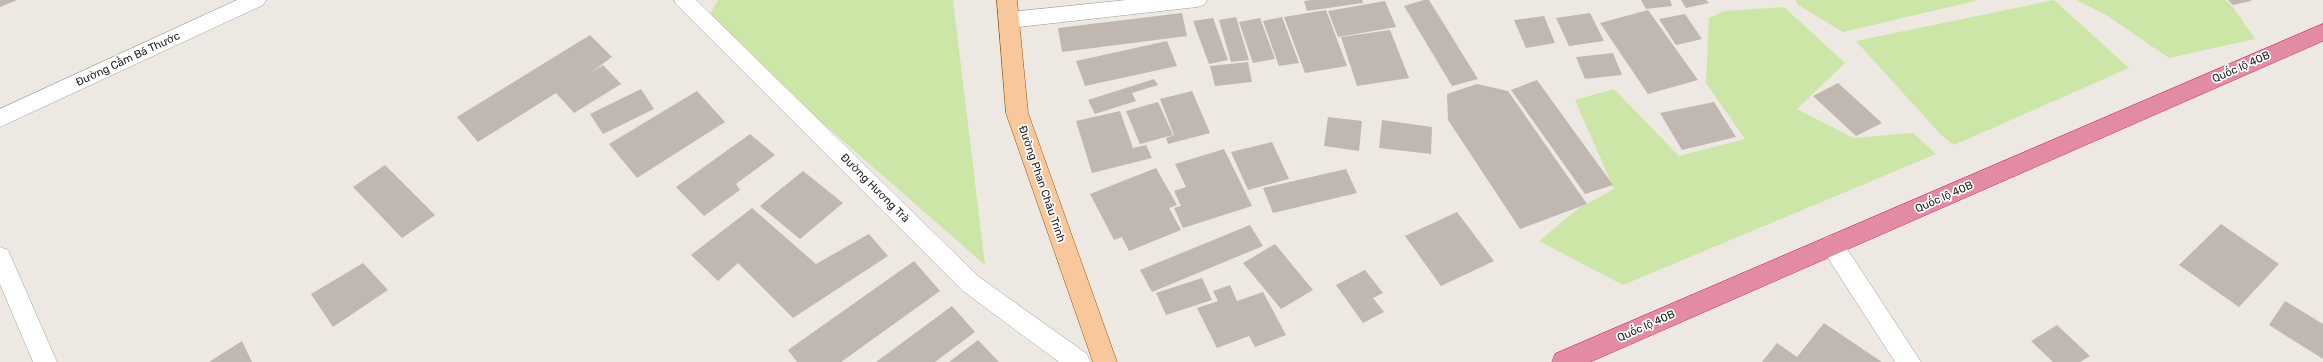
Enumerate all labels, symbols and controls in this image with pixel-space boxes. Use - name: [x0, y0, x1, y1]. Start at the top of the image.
- street label: Đường Cầm Bá Thước: [73, 28, 182, 89]
- street label: Quốc lộ 40B: [2210, 47, 2272, 86]
- street label: Đường Phan Châu Trinh: [1016, 124, 1068, 244]
- street label: Đường Hương Trà: [838, 151, 912, 225]
- street label: Quốc lộ 40B: [1913, 177, 1975, 216]
- street label: Quốc lộ 40B: [1615, 306, 1677, 345]

